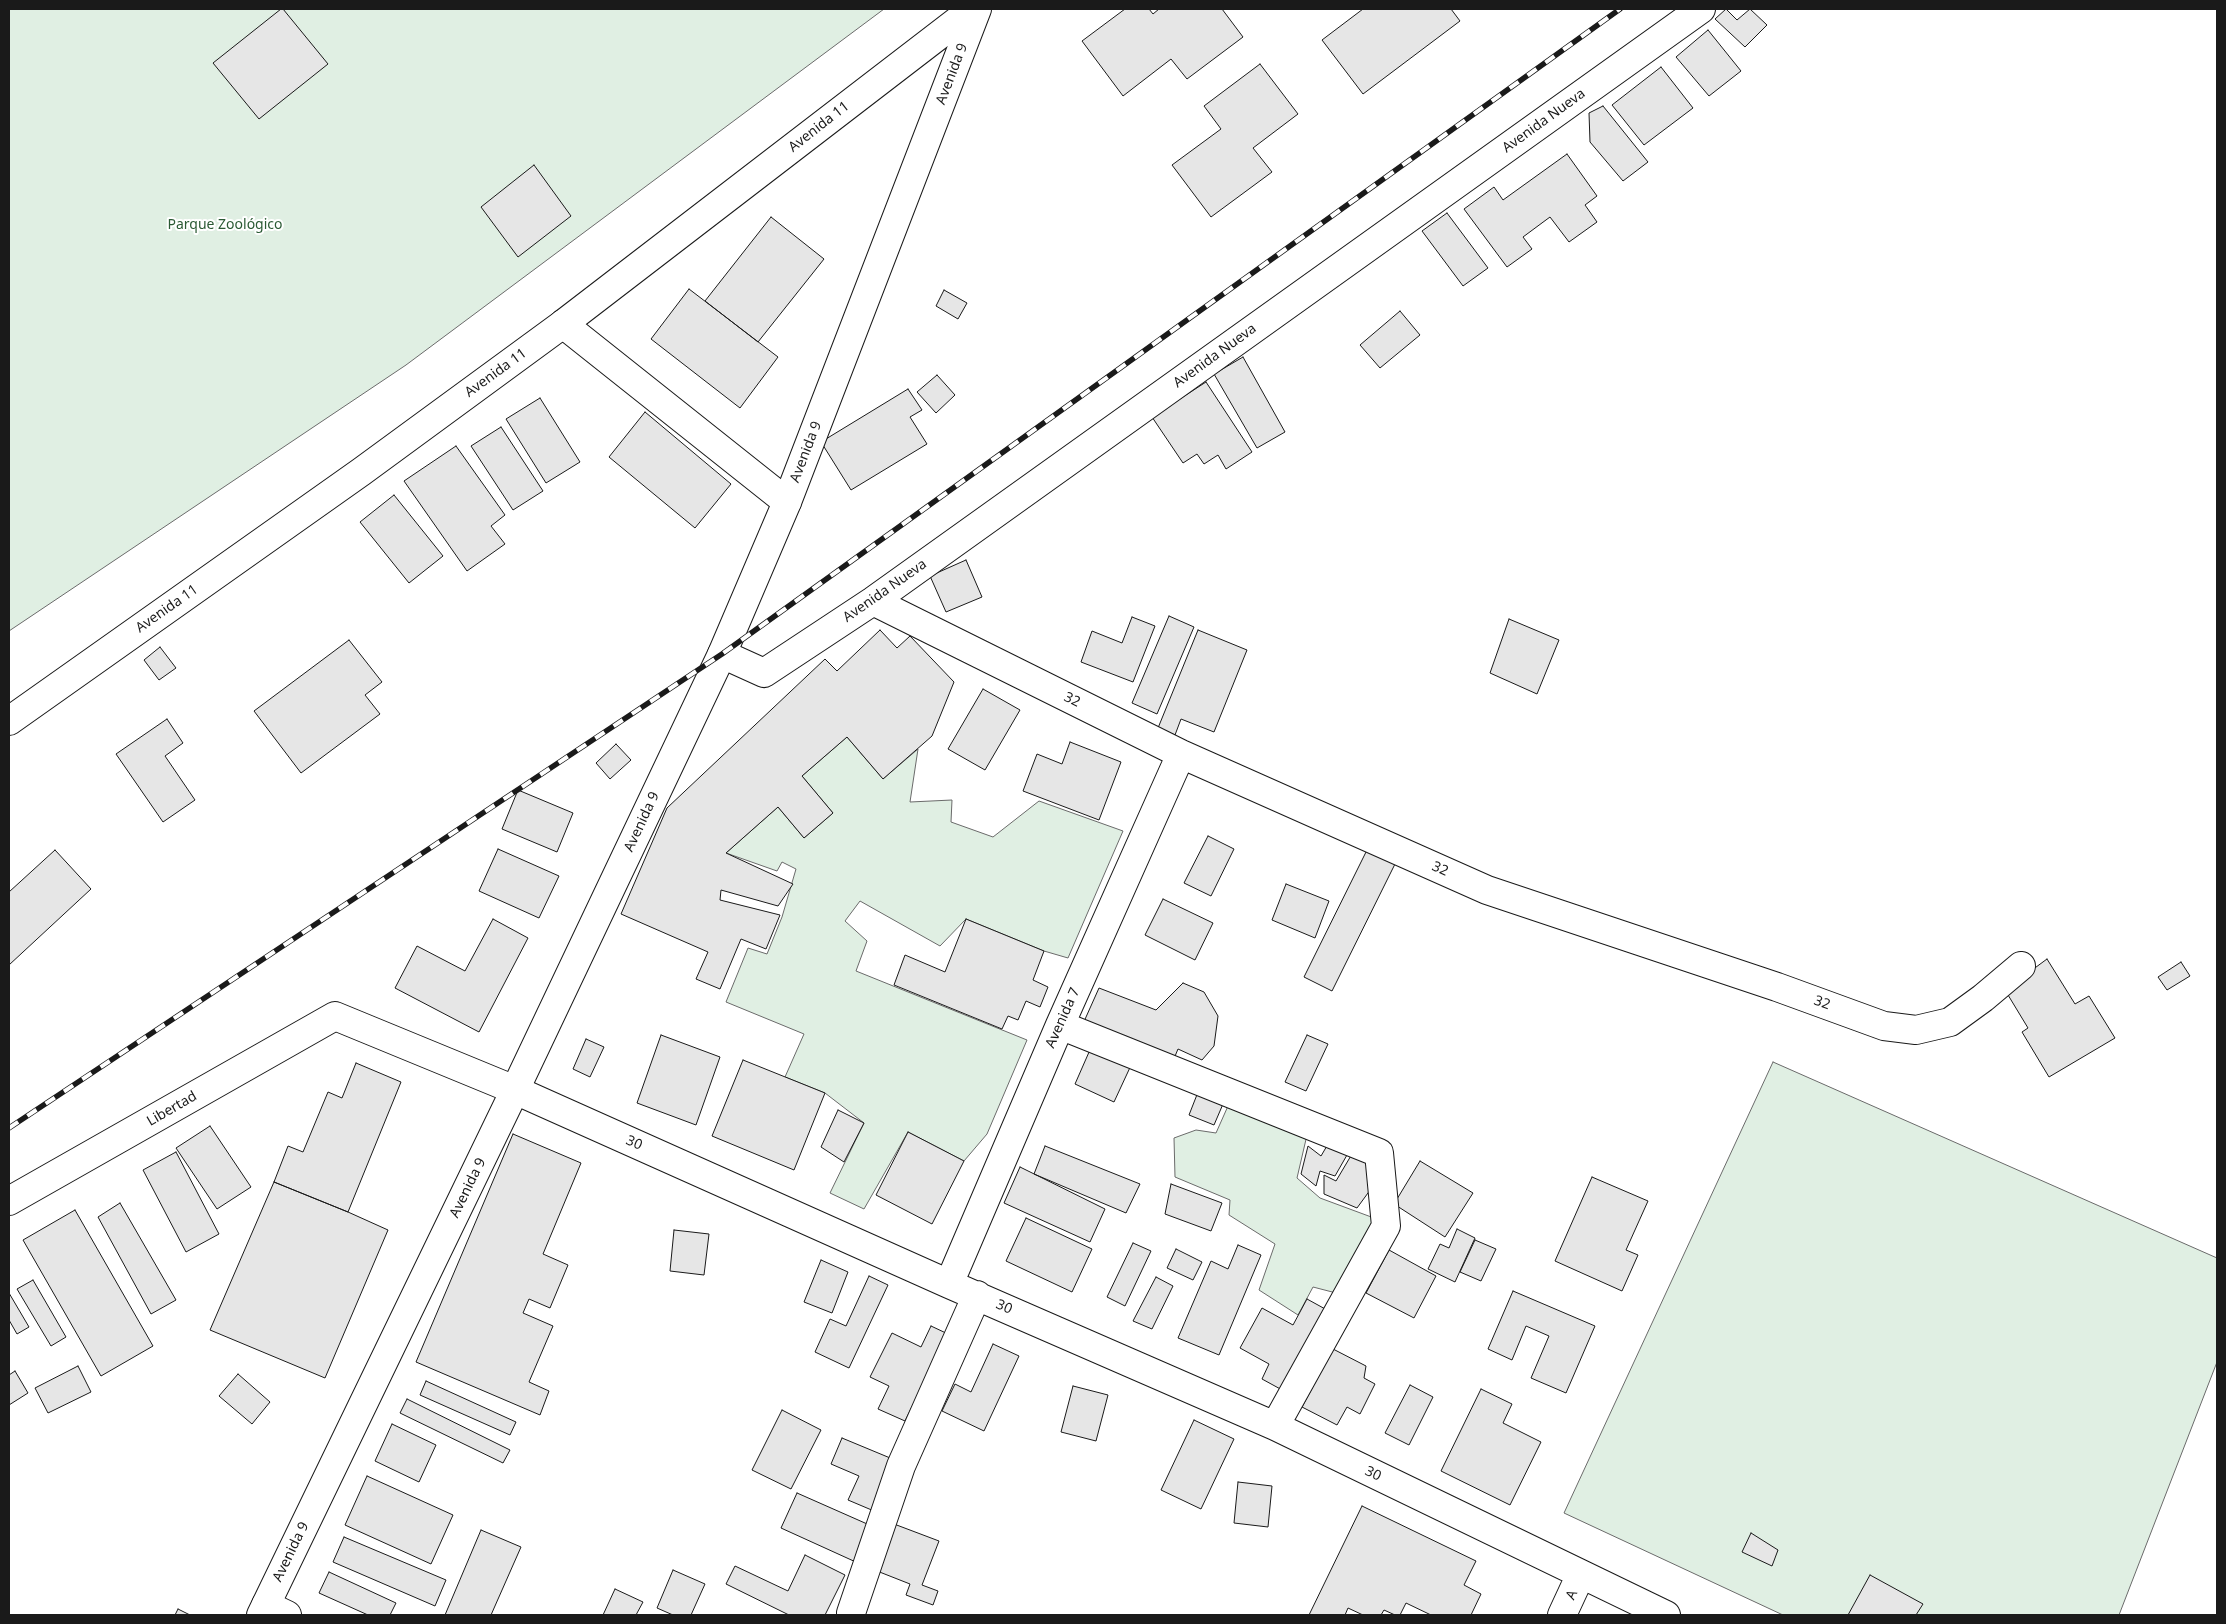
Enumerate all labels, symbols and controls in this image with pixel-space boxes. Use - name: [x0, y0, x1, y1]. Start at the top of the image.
- street label: Avenida 9: [933, 41, 971, 107]
- street label: Avenida Nueva: [1499, 85, 1589, 157]
- street label: Avenida 11: [785, 98, 853, 156]
- park label: Parque Zoológico: [167, 217, 283, 233]
- street label: Avenida Nueva: [1170, 320, 1260, 392]
- street label: Avenida 11: [462, 345, 530, 401]
- street label: Avenida 9: [787, 419, 825, 485]
- street label: Avenida Nueva: [840, 556, 930, 626]
- street label: Avenida 11: [133, 581, 201, 637]
- street label: 32: [1061, 689, 1083, 711]
- street label: Avenida 9: [621, 789, 663, 855]
- street label: 32: [1429, 858, 1451, 880]
- street label: Avenida 7: [1042, 985, 1084, 1051]
- street label: 32: [1812, 992, 1832, 1014]
- street label: Libertad: [144, 1088, 200, 1130]
- street label: 30: [623, 1132, 645, 1154]
- street label: Avenida 9: [446, 1155, 490, 1221]
- street label: 30: [993, 1296, 1015, 1318]
- street label: 30: [1362, 1463, 1384, 1485]
- street label: Avenida 9: [269, 1519, 313, 1585]
- street label: A: [1562, 1587, 1582, 1603]

